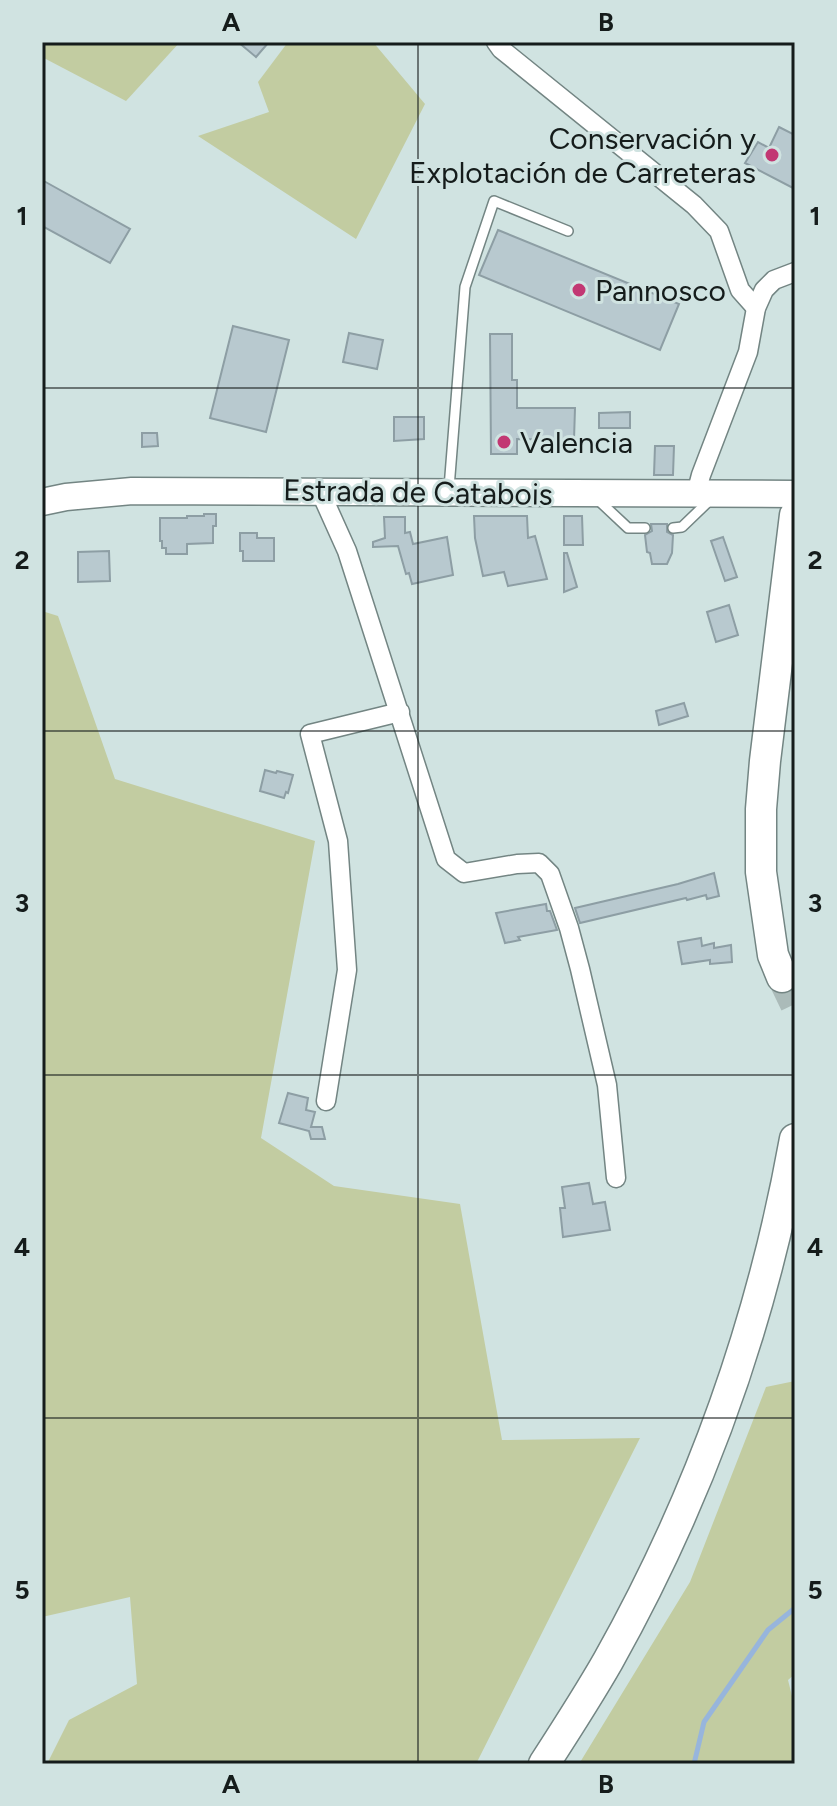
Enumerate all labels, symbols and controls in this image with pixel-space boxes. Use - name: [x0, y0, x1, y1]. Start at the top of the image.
- text: A: [222, 6, 241, 38]
- text: B: [598, 6, 614, 38]
- place label: Conservación y Explotación de Carreteras: [409, 120, 756, 191]
- marker: Conservación y Explotación de Carreteras: [763, 146, 781, 164]
- text: 1: [17, 200, 27, 232]
- text: 1: [810, 200, 820, 232]
- place label: Pannosco: [595, 272, 726, 309]
- marker: Pannosco: [570, 281, 588, 299]
- place label: Valencia: [520, 424, 633, 461]
- marker: Valencia: [495, 433, 513, 451]
- street label: Estrada de Catabois: [283, 471, 553, 513]
- text: 2: [14, 544, 30, 576]
- text: 2: [807, 544, 823, 576]
- text: 3: [15, 887, 29, 919]
- text: 3: [808, 887, 822, 919]
- text: 4: [14, 1231, 30, 1263]
- text: 4: [807, 1231, 823, 1263]
- text: 5: [14, 1574, 30, 1606]
- text: 5: [807, 1574, 823, 1606]
- text: A: [222, 1768, 241, 1800]
- text: B: [598, 1768, 614, 1800]

